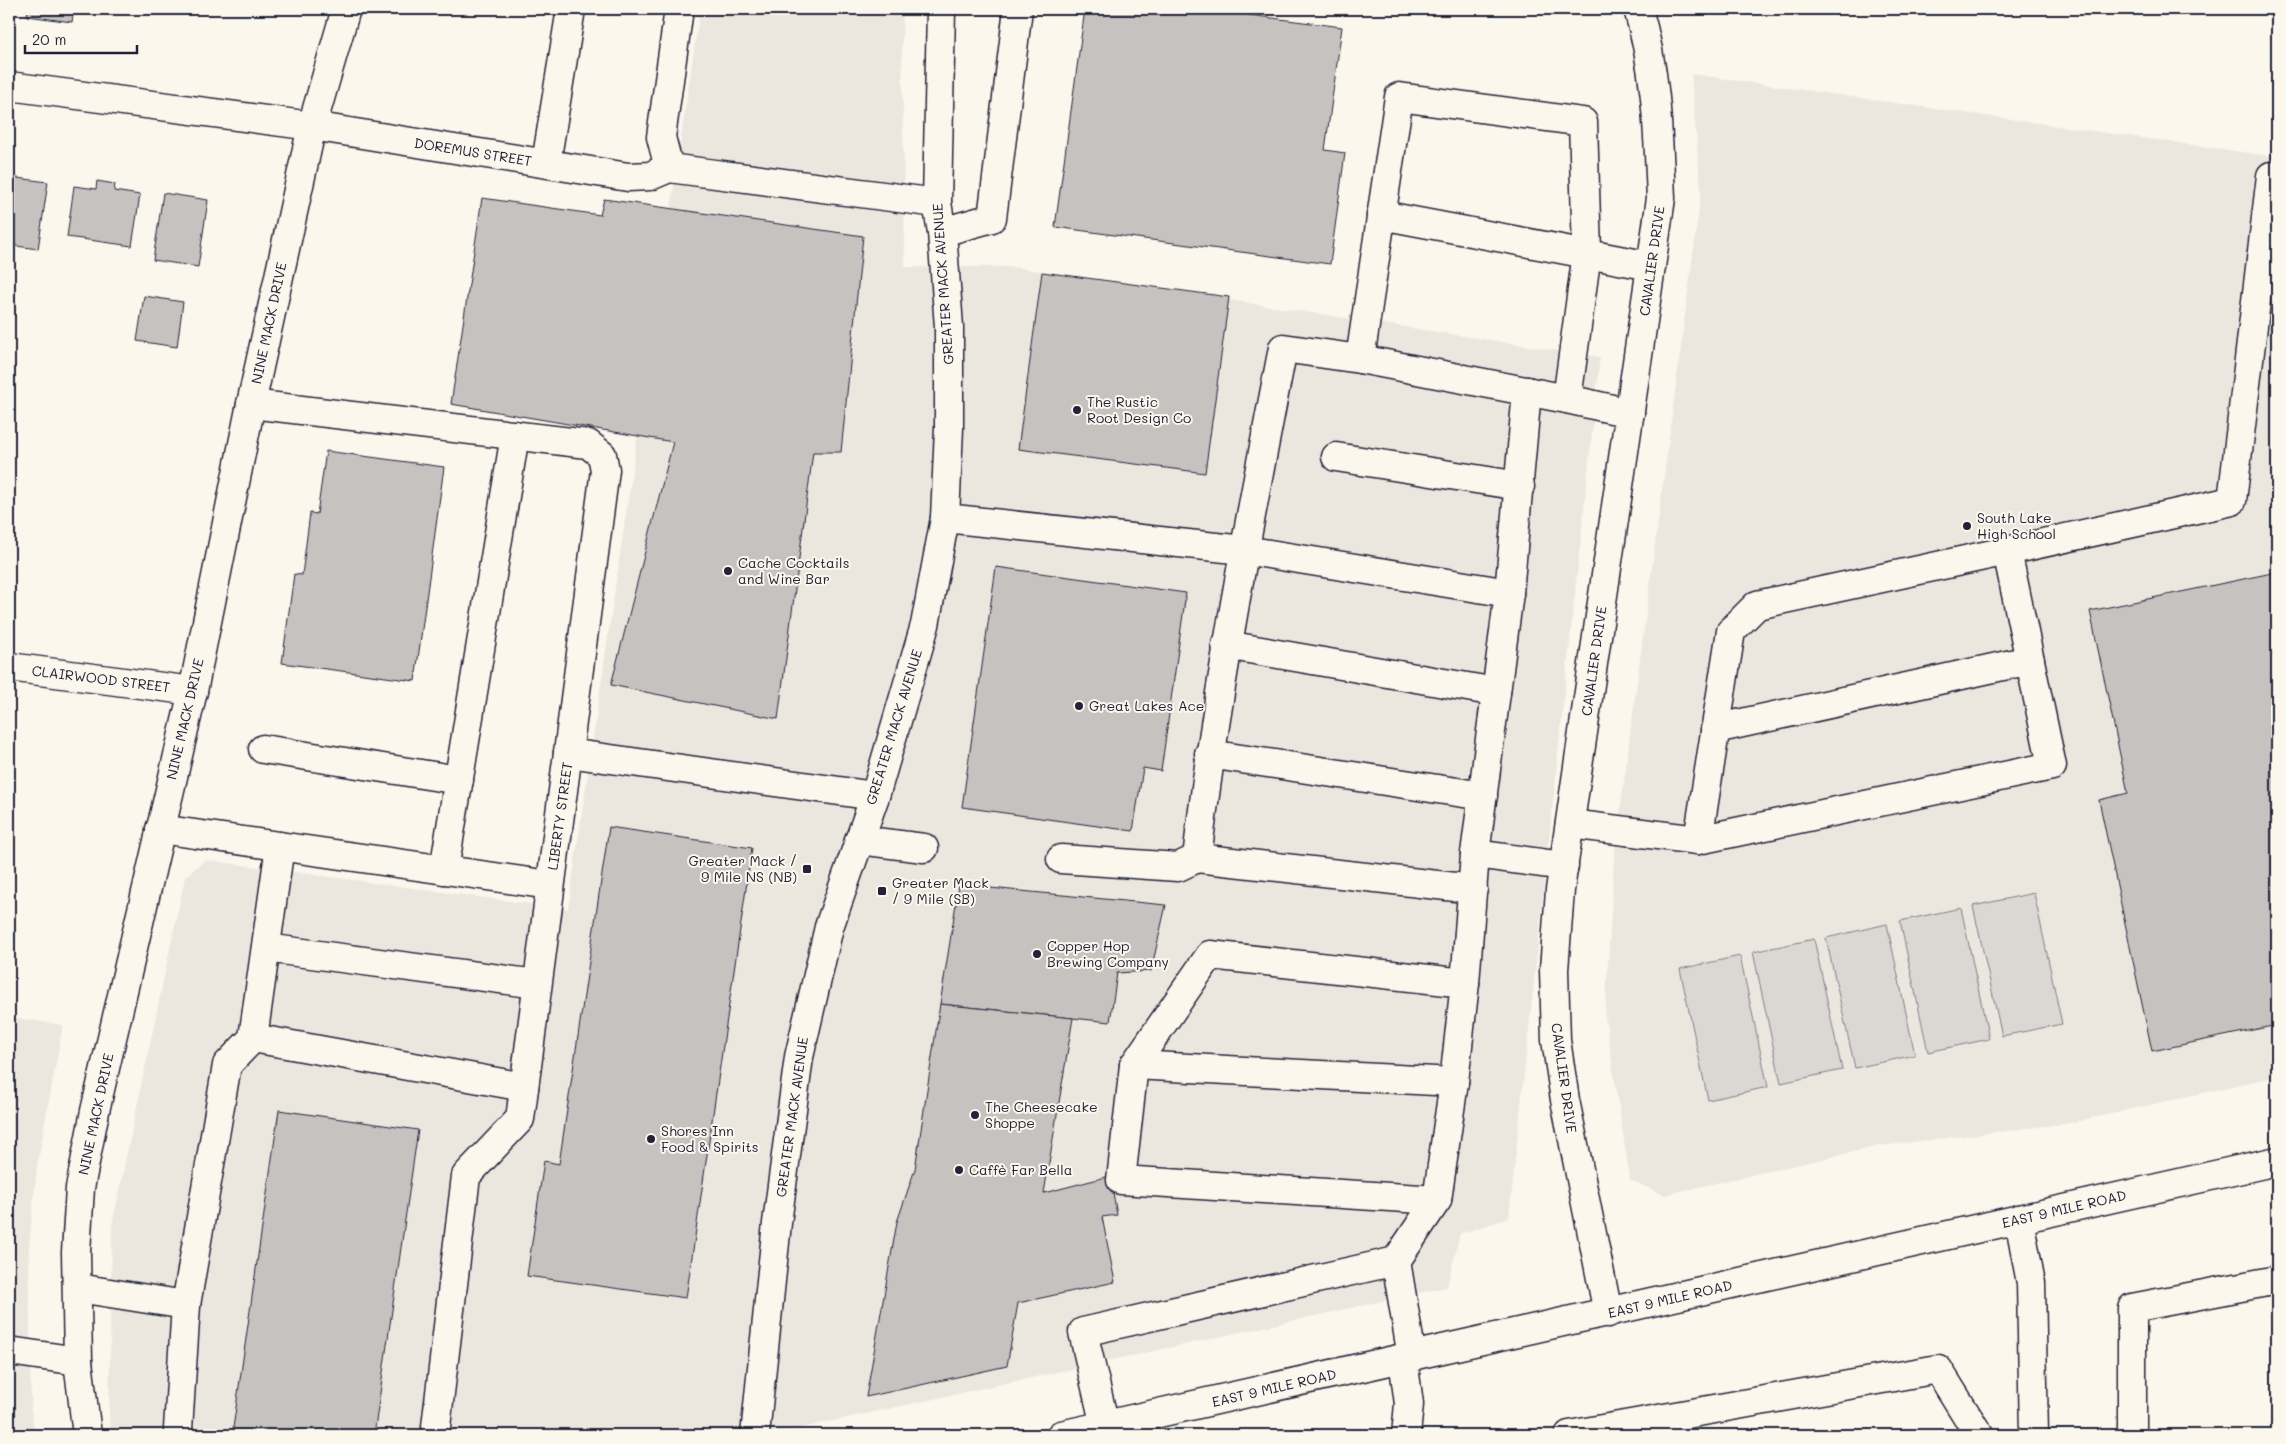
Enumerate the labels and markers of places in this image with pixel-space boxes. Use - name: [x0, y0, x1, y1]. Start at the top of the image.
- place label: The Rustic Root Design Co: [1087, 392, 1191, 427]
- marker: The Rustic Root Design Co: [1071, 404, 1083, 416]
- place label: South Lake High School: [1977, 508, 2056, 543]
- marker: South Lake High School: [1961, 520, 1973, 532]
- place label: Cache Cocktails and Wine Bar: [738, 553, 849, 588]
- marker: Cache Cocktails and Wine Bar: [722, 565, 734, 577]
- place label: Great Lakes Ace: [1089, 696, 1205, 715]
- marker: Great Lakes Ace: [1073, 700, 1085, 712]
- place label: Greater Mack / 9 Mile NS (NB): [689, 851, 797, 886]
- marker: Greater Mack / 9 Mile NS (NB): [801, 863, 813, 875]
- place label: Greater Mack / 9 Mile (SB): [892, 873, 989, 908]
- marker: Greater Mack / 9 Mile (SB): [876, 885, 888, 897]
- place label: Copper Hop Brewing Company: [1047, 936, 1169, 971]
- marker: Copper Hop Brewing Company: [1031, 948, 1043, 960]
- place label: The Cheesecake Shoppe: [985, 1097, 1098, 1132]
- marker: The Cheesecake Shoppe: [969, 1109, 981, 1121]
- place label: Shores Inn Food & Spirits: [661, 1121, 758, 1156]
- marker: Shores Inn Food & Spirits: [645, 1133, 657, 1145]
- place label: Caffè Far Bella: [969, 1160, 1072, 1179]
- marker: Caffè Far Bella: [953, 1164, 965, 1176]

